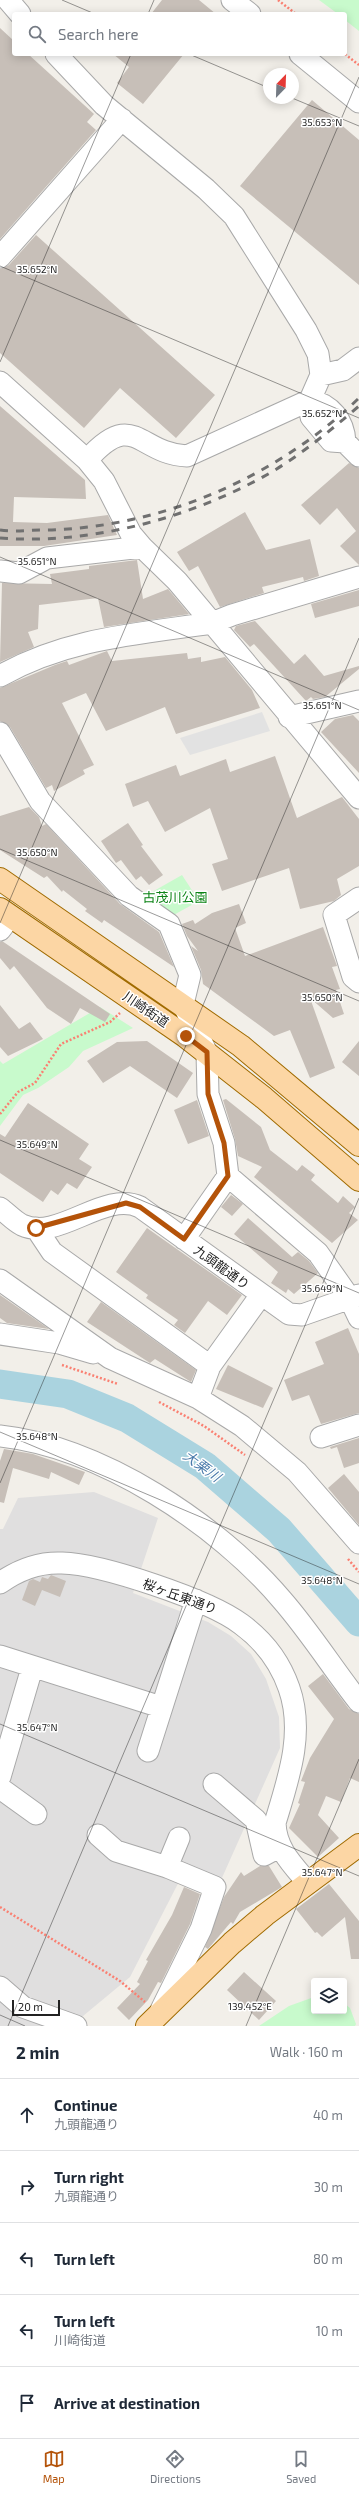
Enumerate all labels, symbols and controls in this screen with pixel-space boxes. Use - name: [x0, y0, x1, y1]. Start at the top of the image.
- search box: [12, 12, 347, 56]
- icon: search: [26, 23, 48, 45]
- text: Search here: [58, 25, 139, 43]
- north arrow: [263, 68, 299, 104]
- text: 35.653°N: [302, 116, 342, 128]
- text: 35.652°N: [17, 263, 57, 275]
- text: 35.652°N: [302, 407, 342, 419]
- text: 35.651°N: [18, 555, 56, 567]
- text: 35.651°N: [303, 699, 341, 711]
- text: 35.650°N: [17, 846, 58, 858]
- park label: 古茂川公園: [142, 889, 208, 905]
- street label: 川崎街道: [120, 988, 172, 1030]
- text: 35.650°N: [302, 991, 343, 1003]
- route end: [177, 1027, 195, 1045]
- text: 35.649°N: [16, 1138, 58, 1150]
- route start: [27, 1219, 45, 1237]
- street label: 九頭龍通り: [191, 1241, 253, 1293]
- text: 35.649°N: [301, 1282, 343, 1294]
- text: 35.648°N: [16, 1430, 58, 1442]
- water label: 大栗川: [180, 1446, 226, 1486]
- text: 35.648°N: [301, 1574, 343, 1586]
- street label: 桜ヶ丘東通り: [141, 1575, 219, 1617]
- text: 35.647°N: [17, 1721, 57, 1733]
- text: 35.647°N: [302, 1866, 342, 1878]
- map controls: [311, 1978, 347, 2014]
- button: layers: [311, 1978, 347, 2014]
- scale bar: [12, 1998, 60, 2017]
- text: 20 m: [18, 2000, 43, 2013]
- text: 139.452°E: [228, 2000, 272, 2012]
- text: 2 min: [16, 2042, 59, 2062]
- text: Walk · 160 m: [270, 2044, 343, 2060]
- text: Continue: [54, 2096, 117, 2114]
- icon: ahead: [16, 2104, 38, 2126]
- text: 40 m: [313, 2107, 343, 2123]
- text: 九頭龍通り: [54, 2116, 119, 2132]
- text: Turn right: [54, 2168, 124, 2186]
- icon: right: [16, 2176, 38, 2198]
- text: 30 m: [314, 2179, 343, 2195]
- text: 九頭龍通り: [54, 2188, 119, 2204]
- icon: left: [16, 2248, 38, 2270]
- text: Turn left: [54, 2250, 115, 2268]
- text: 80 m: [313, 2251, 343, 2267]
- text: Turn left: [54, 2312, 115, 2330]
- icon: left: [16, 2320, 38, 2342]
- text: 10 m: [316, 2323, 343, 2339]
- text: 川崎街道: [54, 2332, 106, 2348]
- icon: arrive: [16, 2392, 38, 2414]
- text: Arrive at destination: [54, 2394, 200, 2412]
- tab: Map: [43, 2448, 65, 2485]
- tab: Directions: [150, 2448, 201, 2485]
- tab: Saved: [286, 2448, 316, 2485]

